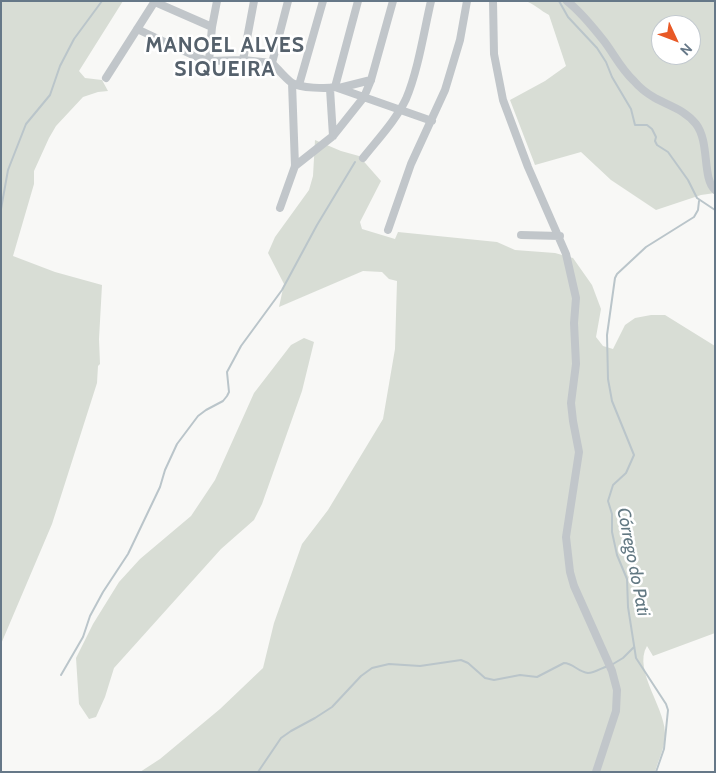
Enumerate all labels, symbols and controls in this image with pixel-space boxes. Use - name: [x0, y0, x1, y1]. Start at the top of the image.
- north arrow: [651, 15, 701, 65]
- district label: MANOEL ALVES SIQUEIRA: [144, 33, 306, 83]
- text: N: [676, 40, 696, 59]
- water label: Córrego do Pati: [612, 506, 654, 618]

